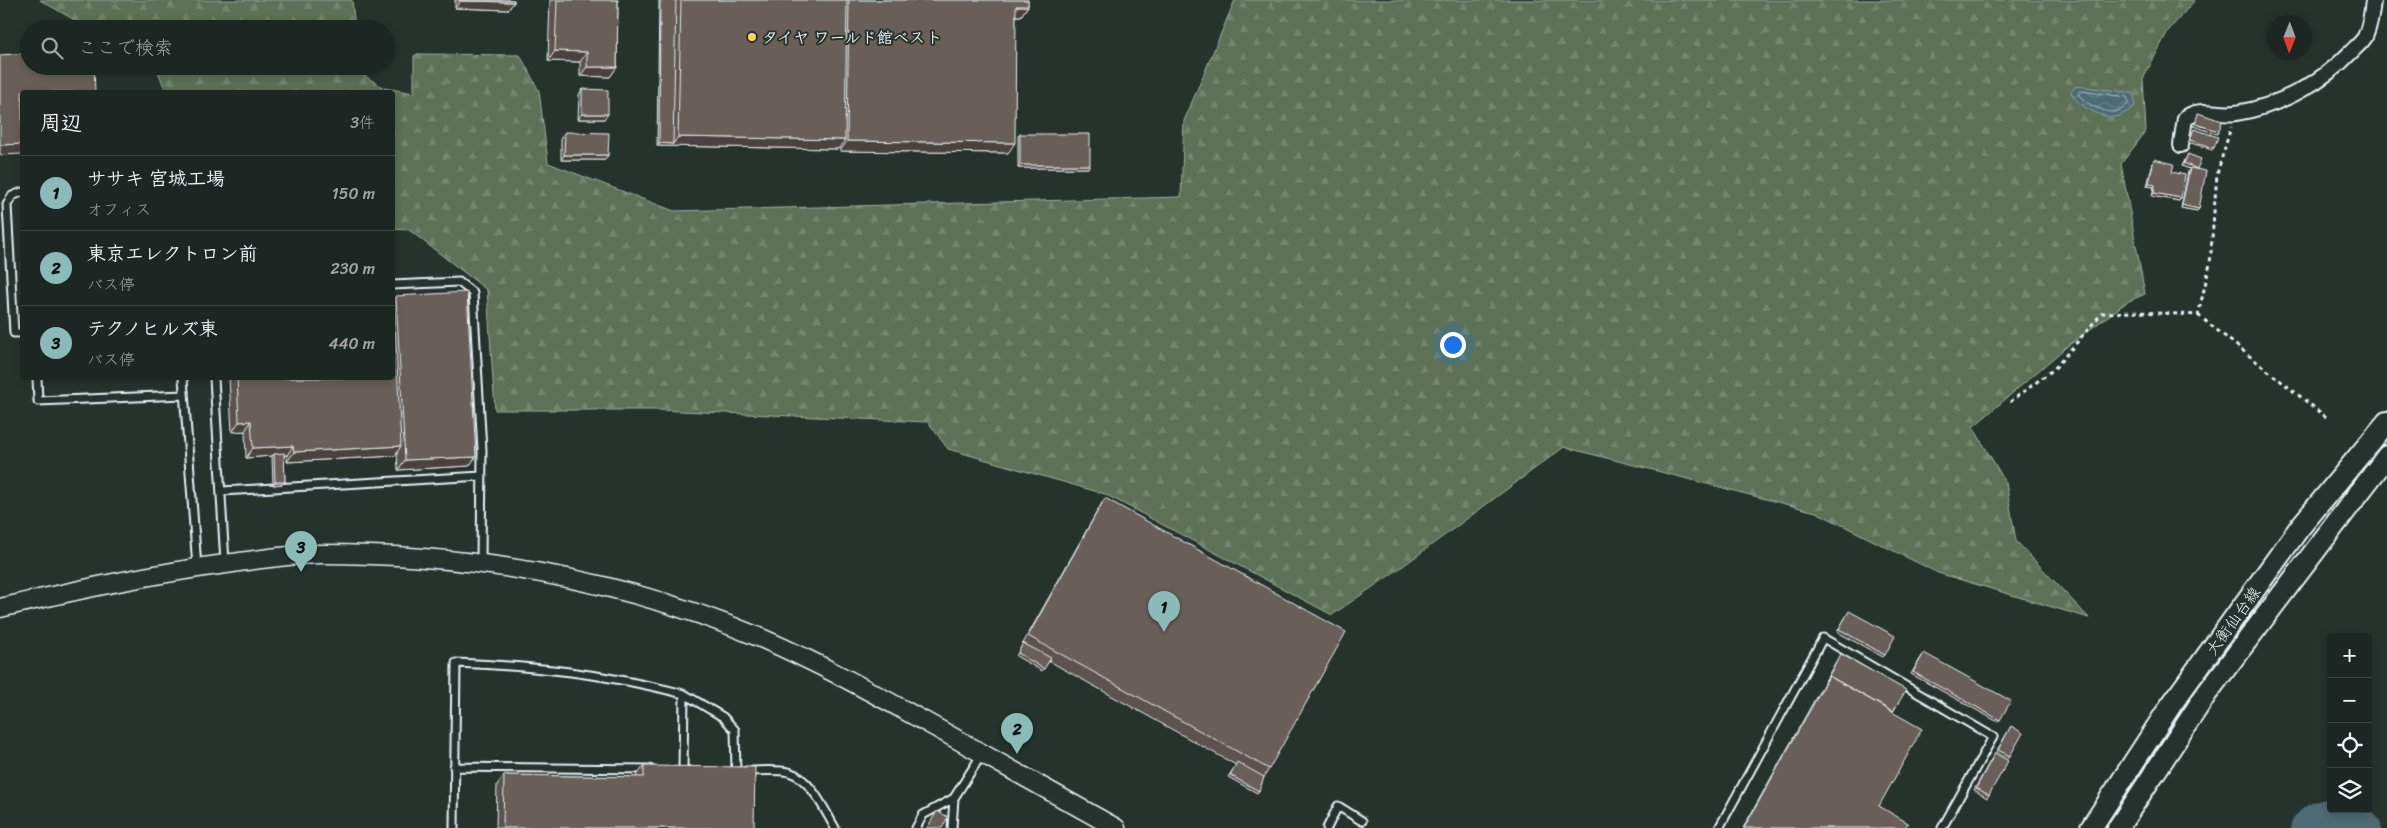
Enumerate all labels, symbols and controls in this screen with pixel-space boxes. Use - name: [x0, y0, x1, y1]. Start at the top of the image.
- north arrow: [2267, 15, 2312, 60]
- search box: [20, 20, 395, 75]
- place label: タイヤ ワールド館ベスト: [762, 23, 942, 52]
- text: ここで検索: [78, 31, 173, 64]
- marker: タイヤ ワールド館ベスト: [746, 31, 758, 43]
- icon: search: [38, 34, 66, 62]
- text: 周辺: [40, 104, 82, 142]
- text: 3件: [350, 108, 375, 137]
- text: ササキ 宮城工場: [87, 162, 225, 195]
- text: 1: [53, 179, 59, 208]
- text: 150 m: [332, 179, 375, 208]
- text: オフィス: [87, 195, 151, 224]
- text: 東京エレクトロン前: [87, 237, 258, 270]
- text: 2: [51, 254, 61, 283]
- text: 230 m: [330, 254, 375, 283]
- text: バス停: [87, 270, 135, 299]
- text: テクノヒルズ東: [87, 312, 218, 345]
- text: 3: [52, 329, 60, 358]
- text: 440 m: [328, 329, 375, 358]
- your location: [1440, 332, 1466, 358]
- text: バス停: [87, 345, 135, 374]
- pin: 3: [285, 531, 317, 572]
- street label: 大衡仙台線: [2198, 580, 2268, 662]
- pin: 1: [1148, 591, 1180, 632]
- map controls: [2327, 633, 2372, 813]
- button: +: [2327, 633, 2372, 678]
- button: −: [2327, 678, 2372, 723]
- pin: 2: [1001, 713, 1033, 754]
- button: locate: [2327, 723, 2372, 768]
- button: layers: [2327, 768, 2372, 813]

